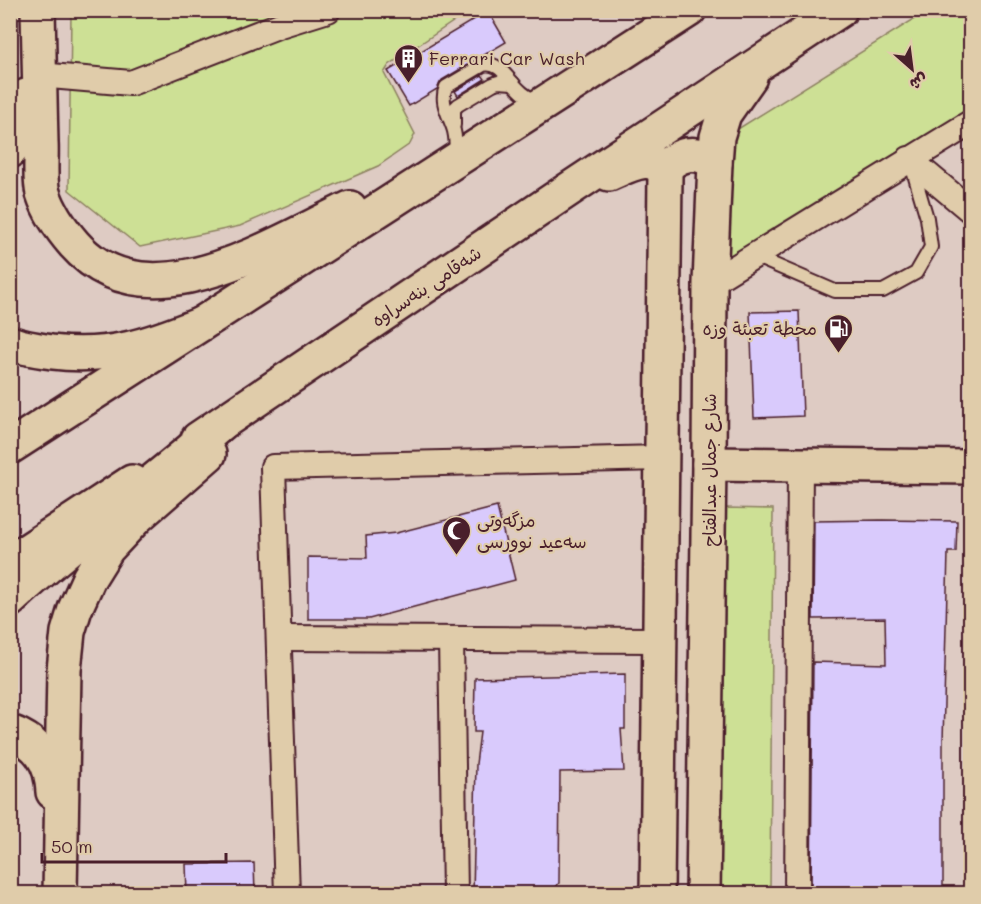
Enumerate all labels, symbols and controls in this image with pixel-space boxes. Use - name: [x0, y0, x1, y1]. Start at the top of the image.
- north arrow: [882, 39, 942, 99]
- building icon: Ferrari Car Wash: [392, 42, 424, 84]
- place label: Ferrari Car Wash: [429, 46, 585, 70]
- text: ش: [907, 69, 932, 96]
- street label: شەقامی بنەسراوە: [366, 240, 486, 332]
- fuel station icon: محطة تعبئة وزه: [822, 312, 854, 354]
- place label: محطة تعبئة وزه: [703, 316, 817, 340]
- street label: شارع جمال عبدالفتاح: [697, 393, 722, 547]
- place label: مزگەوتی سەعید نوورسی: [477, 508, 587, 553]
- mosque icon: مزگەوتی سەعید نوورسی: [440, 514, 472, 556]
- scale bar: [42, 826, 226, 864]
- text: 50 m: [51, 834, 93, 858]

